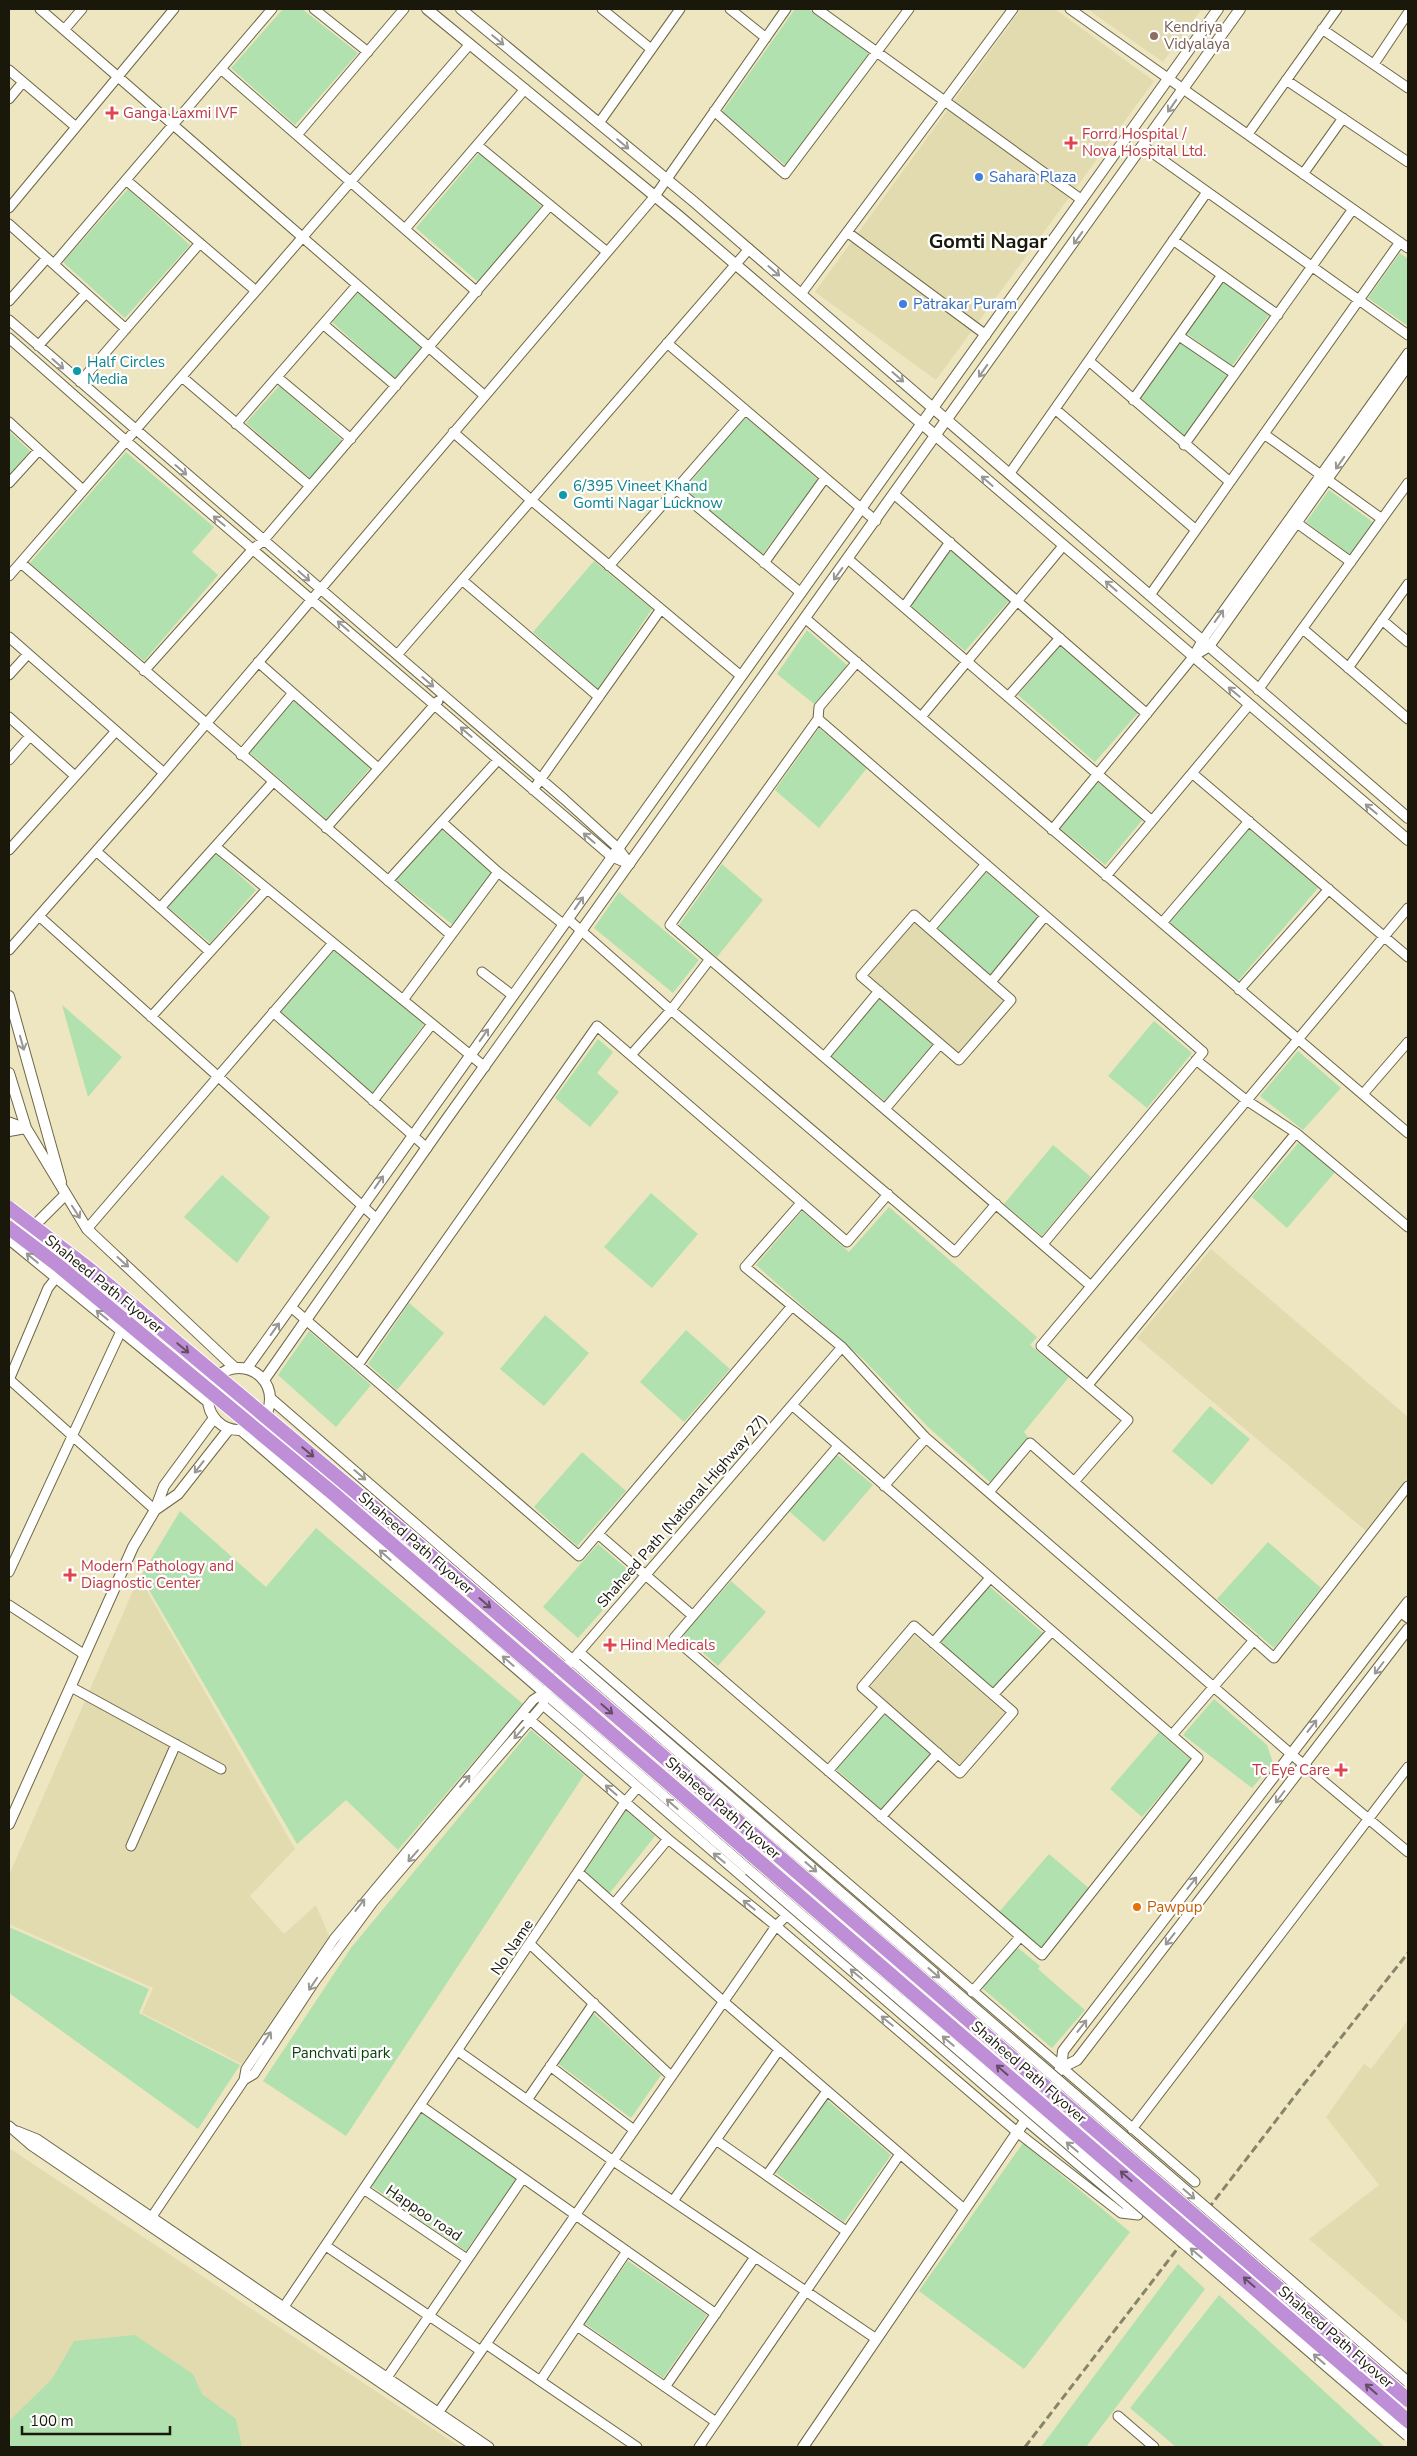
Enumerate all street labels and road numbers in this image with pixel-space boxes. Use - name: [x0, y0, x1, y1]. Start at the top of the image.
- street label: Shaheed Path Flyover: [41, 1230, 168, 1338]
- street label: Shaheed Path (National Highway 27): [592, 1410, 772, 1612]
- street label: Shaheed Path Flyover: [354, 1487, 478, 1599]
- street label: Shaheed Path Flyover: [661, 1752, 785, 1864]
- street label: No Name: [486, 1915, 538, 1979]
- street label: Shaheed Path Flyover: [967, 2016, 1091, 2128]
- street label: Happoo road: [382, 2180, 466, 2246]
- street label: Shaheed Path Flyover: [1274, 2281, 1398, 2393]

